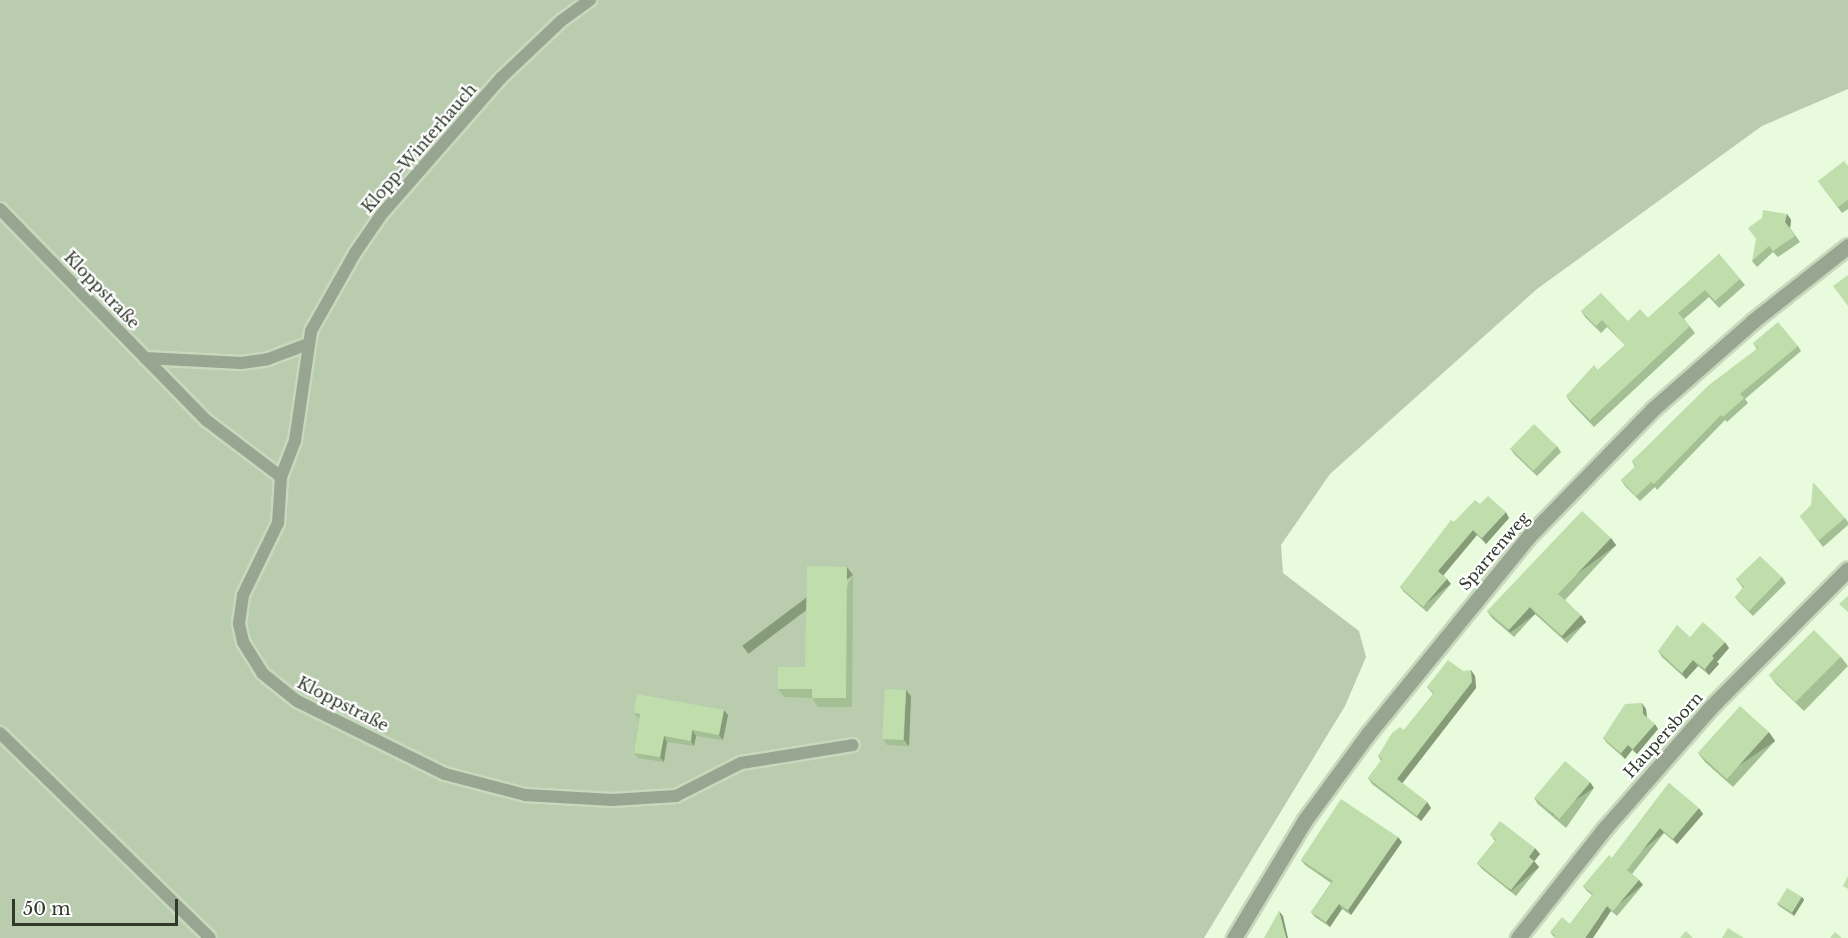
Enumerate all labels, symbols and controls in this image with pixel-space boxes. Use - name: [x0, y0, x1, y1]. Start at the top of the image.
- street label: Klopp-Winterhauch: [358, 80, 480, 216]
- street label: Kloppstraße: [60, 247, 144, 333]
- street label: Sparrenweg: [1455, 508, 1533, 594]
- street label: Kloppstraße: [294, 673, 392, 735]
- street label: Haupersborn: [1619, 688, 1707, 782]
- scale bar: [15, 887, 182, 925]
- text: 50 m: [23, 898, 71, 920]

